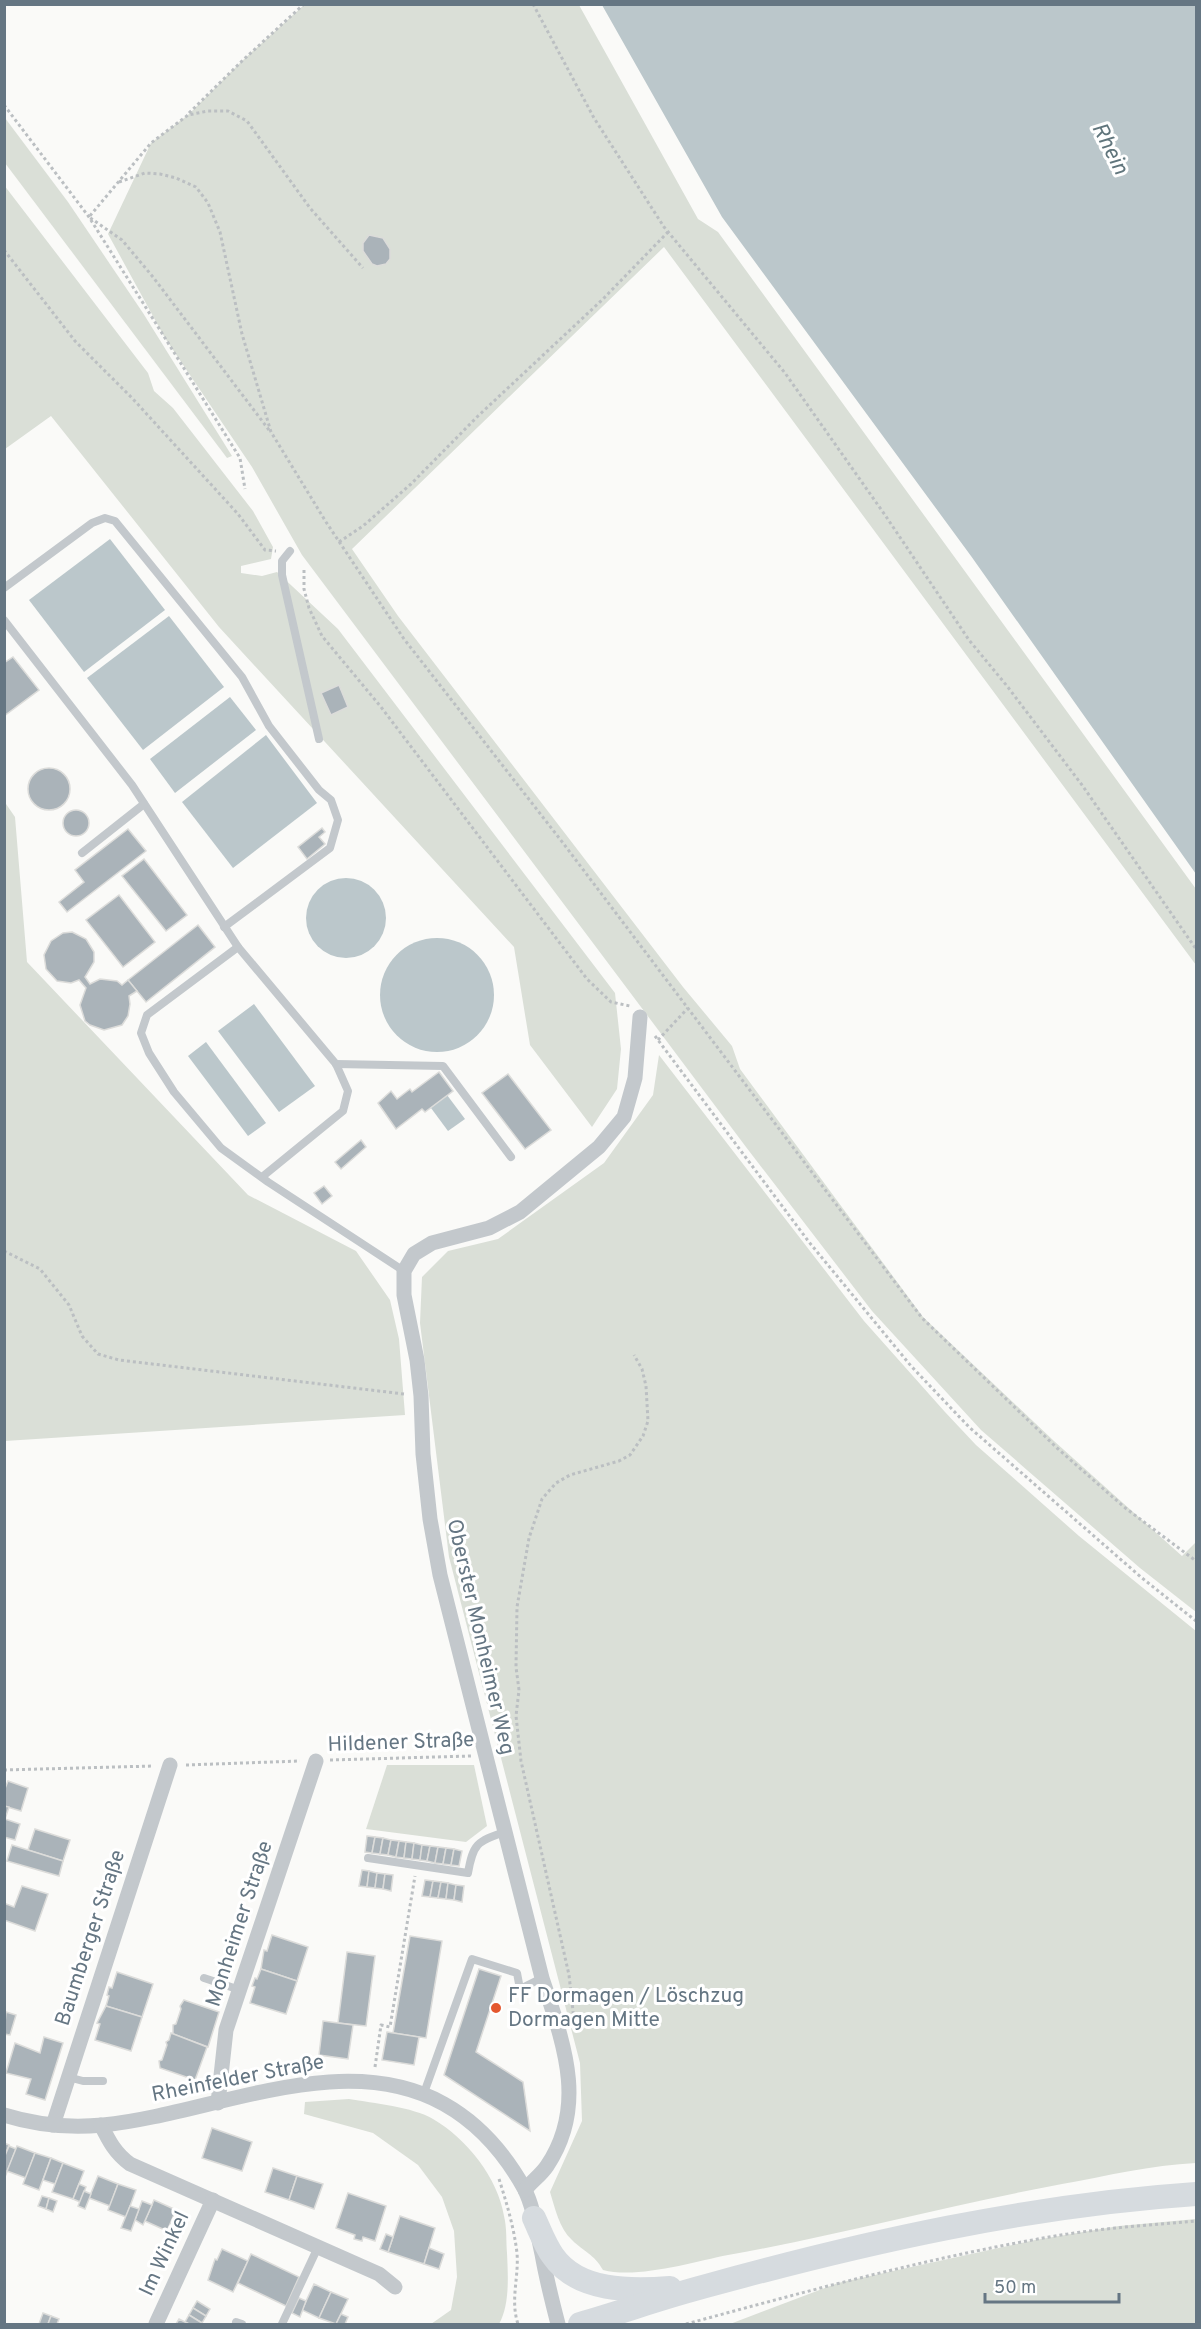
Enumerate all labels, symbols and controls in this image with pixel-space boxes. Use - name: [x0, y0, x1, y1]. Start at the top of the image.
- water label: Rhein: [1085, 118, 1133, 180]
- street label: Oberster Monheimer Weg: [440, 1517, 520, 1757]
- street label: Hildener Straße: [327, 1727, 475, 1759]
- street label: Monheimer Straße: [200, 1838, 280, 2010]
- street label: Baumberger Straße: [50, 1847, 132, 2029]
- place label: FF Dormagen / Löschzug Dormagen Mitte: [508, 1983, 744, 2034]
- marker: FF Dormagen / Löschzug Dormagen Mitte: [489, 2001, 503, 2015]
- street label: Rheinfelder Straße: [149, 2049, 327, 2109]
- street label: Im Winkel: [134, 2207, 196, 2301]
- scale bar: [985, 2266, 1118, 2304]
- text: 50 m: [994, 2277, 1036, 2300]

